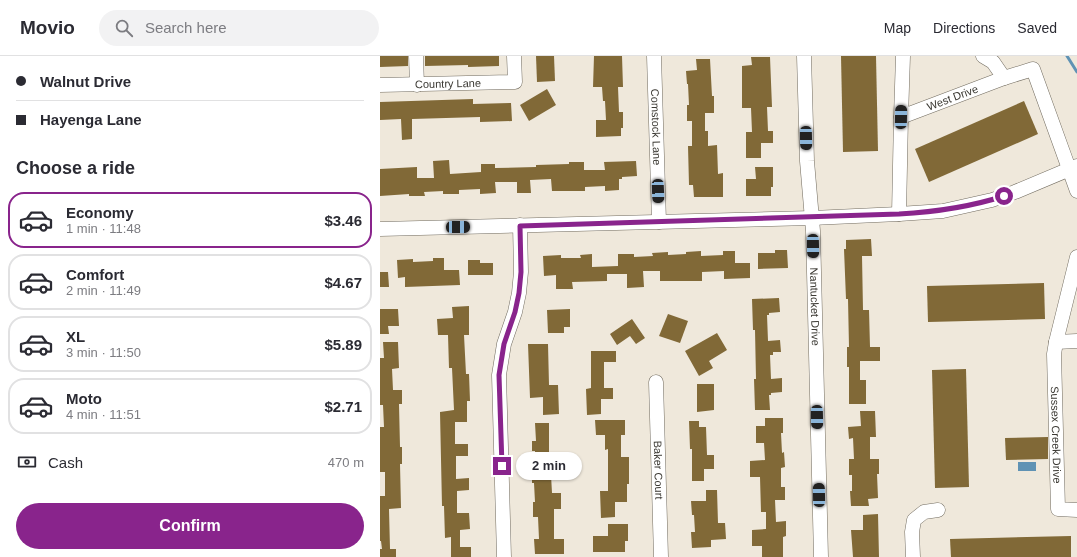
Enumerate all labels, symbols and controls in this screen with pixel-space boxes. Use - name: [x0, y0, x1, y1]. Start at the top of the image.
- search box: [99, 10, 379, 46]
- text: Movio: [20, 17, 75, 38]
- icon: search: [113, 17, 135, 39]
- text: Search here: [145, 19, 227, 36]
- text: Map: [884, 20, 911, 36]
- text: Directions: [933, 20, 995, 36]
- text: Saved: [1017, 20, 1057, 36]
- text: Walnut Drive: [40, 73, 131, 90]
- street label: Country Lane: [415, 77, 481, 90]
- street label: West Drive: [925, 82, 980, 113]
- street label: Comstock Lane: [649, 89, 663, 165]
- car: [895, 105, 907, 129]
- text: Hayenga Lane: [40, 111, 142, 128]
- car: [800, 126, 812, 150]
- text: Choose a ride: [16, 158, 135, 178]
- car: [652, 179, 664, 203]
- route start: [995, 187, 1013, 205]
- icon: car: [18, 202, 54, 238]
- text: Economy: [66, 204, 134, 221]
- text: $3.46: [324, 212, 362, 229]
- text: 1 min · 11:48: [66, 221, 141, 236]
- car: [446, 221, 470, 233]
- car: [807, 234, 819, 258]
- icon: car: [18, 264, 54, 300]
- text: Comfort: [66, 266, 124, 283]
- street label: Nantucket Drive: [808, 267, 822, 346]
- text: $4.67: [324, 274, 362, 291]
- text: 2 min · 11:49: [66, 283, 141, 298]
- icon: car: [18, 326, 54, 362]
- text: XL: [66, 328, 85, 345]
- text: $5.89: [324, 336, 362, 353]
- text: 3 min · 11:50: [66, 345, 141, 360]
- street label: Sussex Creek Drive: [1049, 386, 1063, 484]
- icon: car: [18, 388, 54, 424]
- text: Moto: [66, 390, 102, 407]
- text: $2.71: [324, 398, 362, 415]
- car: [811, 405, 823, 429]
- text: 4 min · 11:51: [66, 407, 141, 422]
- street label: Baker Court: [652, 440, 665, 500]
- icon: cash: [16, 451, 38, 473]
- callout: 2 min: [516, 452, 582, 480]
- text: Cash: [48, 454, 83, 471]
- text: 470 m: [328, 455, 364, 470]
- route end: [493, 457, 511, 475]
- text: 2 min: [532, 458, 566, 473]
- car: [813, 483, 825, 507]
- button: Confirm: [16, 503, 364, 549]

